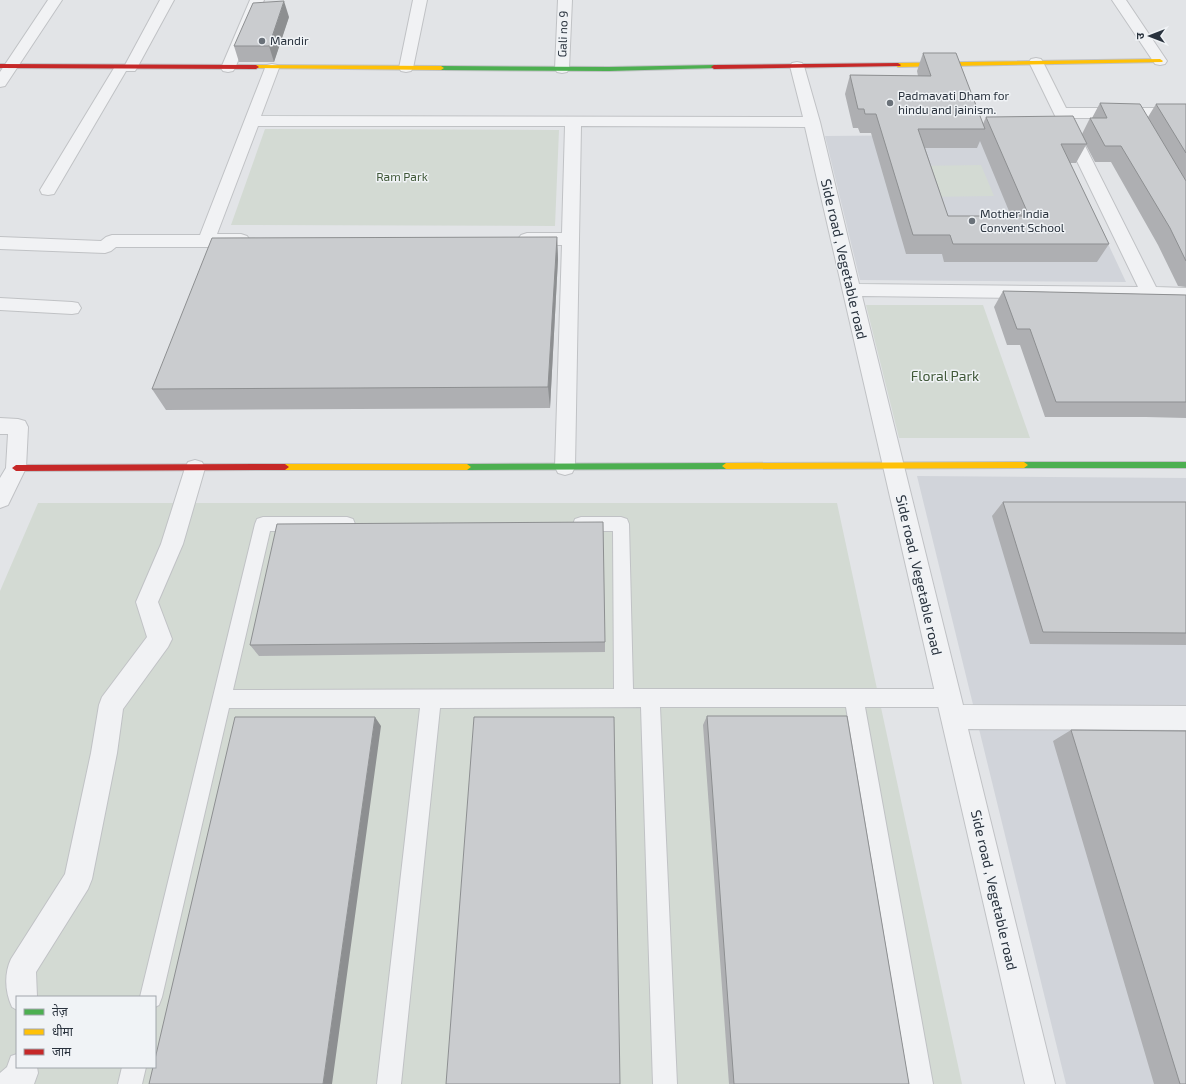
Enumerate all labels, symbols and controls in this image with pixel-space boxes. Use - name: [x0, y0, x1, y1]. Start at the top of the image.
- street label: Gali no 9: [554, 10, 570, 58]
- north arrow: [1130, 16, 1170, 56]
- text: उ: [1133, 32, 1146, 39]
- place label: Mandir: [270, 33, 309, 47]
- marker: Mandir: [257, 36, 267, 46]
- place label: Padmavati Dham for hindu and jainism.: [898, 88, 1010, 117]
- marker: Padmavati Dham for hindu and jainism.: [885, 98, 895, 108]
- park label: Ram Park: [376, 169, 428, 183]
- street label: Side road , Vegetable road: [818, 177, 871, 341]
- place label: Mother India Convent School: [980, 206, 1065, 234]
- marker: Mother India Convent School: [967, 216, 977, 226]
- park label: Floral Park: [911, 367, 979, 384]
- street label: Side road , Vegetable road: [893, 493, 946, 657]
- street label: Side road , Vegetable road: [968, 808, 1021, 972]
- legend: [16, 996, 156, 1068]
- text: तेज़: [52, 1004, 69, 1018]
- text: धीमा: [52, 1024, 74, 1038]
- text: जाम: [52, 1044, 72, 1058]

